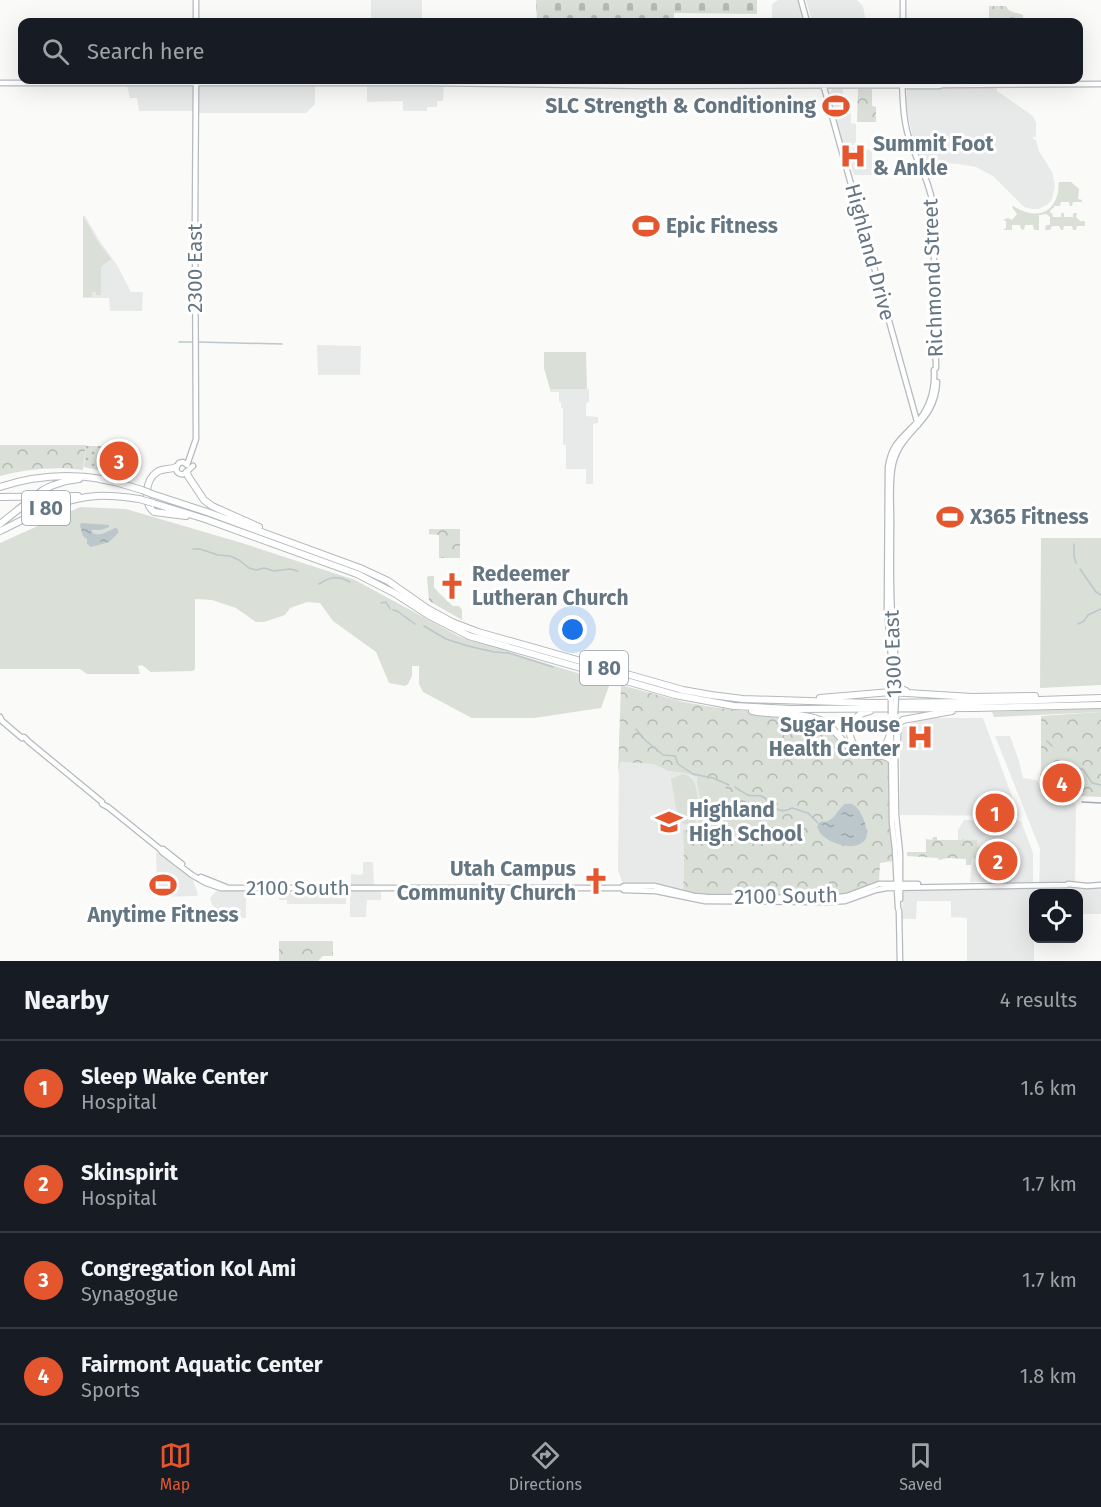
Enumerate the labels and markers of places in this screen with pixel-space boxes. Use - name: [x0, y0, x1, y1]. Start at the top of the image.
- sports icon: SLC Strength & Conditioning: [821, 91, 851, 121]
- place label: SLC Strength & Conditioning: [545, 93, 816, 119]
- place label: Summit Foot & Ankle: [873, 131, 995, 181]
- hospital icon: Summit Foot & Ankle: [838, 141, 868, 171]
- sports icon: Epic Fitness: [631, 211, 661, 241]
- place label: Epic Fitness: [666, 213, 778, 239]
- pin: 3: [100, 438, 138, 484]
- sports icon: X365 Fitness: [935, 502, 965, 532]
- place label: X365 Fitness: [969, 504, 1089, 530]
- place label: Redeemer Lutheran Church: [472, 561, 629, 611]
- church icon: Redeemer Lutheran Church: [437, 571, 467, 601]
- place label: Sugar House Health Center: [769, 712, 901, 762]
- hospital icon: Sugar House Health Center: [905, 722, 935, 752]
- pin: 4: [1042, 760, 1082, 806]
- pin: 1: [976, 790, 1014, 836]
- place label: Highland High School: [689, 797, 803, 847]
- school or university icon: Highland High School: [654, 807, 684, 837]
- pin: 2: [978, 838, 1018, 884]
- place label: Utah Campus Community Church: [397, 856, 576, 906]
- church icon: Utah Campus Community Church: [581, 866, 611, 896]
- sports icon: Anytime Fitness: [148, 870, 178, 900]
- place label: Anytime Fitness: [86, 902, 239, 928]

